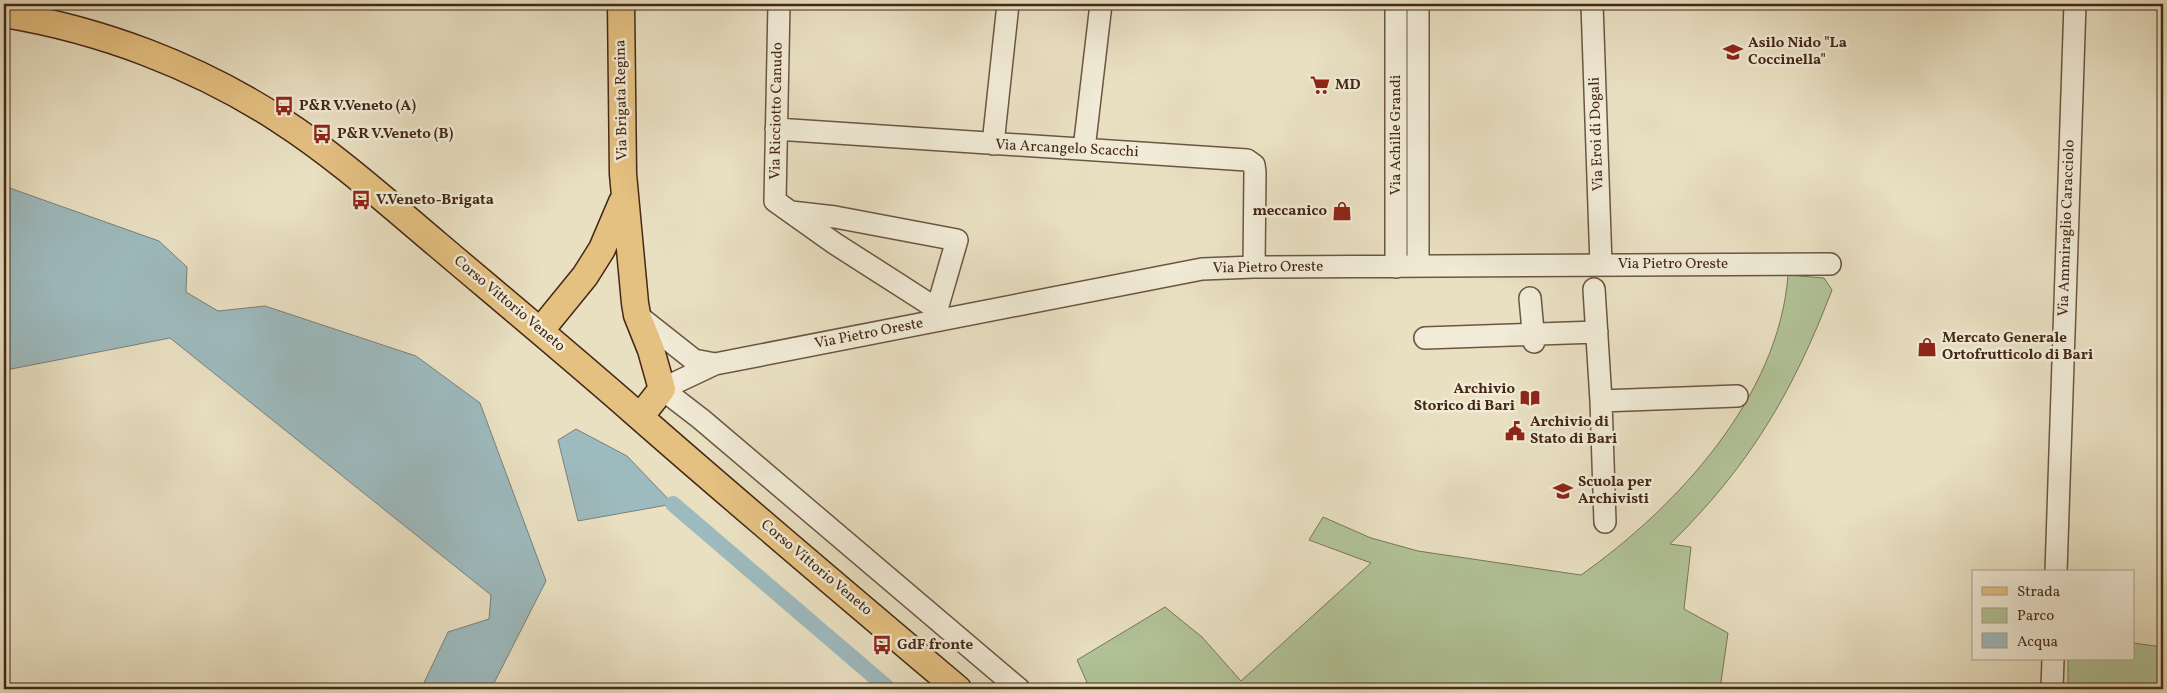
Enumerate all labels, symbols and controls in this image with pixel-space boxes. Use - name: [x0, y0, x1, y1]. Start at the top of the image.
- place label: Asilo Nido "La Coccinella": [1748, 33, 1847, 71]
- street label: Via Brigata Regina: [610, 39, 634, 161]
- school or university icon: Asilo Nido "La Coccinella": [1722, 41, 1744, 63]
- street label: Via Ricciotto Canudo: [765, 42, 789, 180]
- supermarket icon: MD: [1309, 74, 1331, 96]
- place label: MD: [1335, 75, 1361, 96]
- street label: Via Achille Grandi: [1386, 75, 1407, 195]
- street label: Via Eroi di Dogali: [1585, 76, 1609, 192]
- bus stop icon: P&R V.Veneto (A): [273, 95, 295, 117]
- place label: P&R V.Veneto (A): [299, 96, 416, 117]
- bus stop icon: P&R V.Veneto (B): [311, 123, 333, 145]
- place label: P&R V.Veneto (B): [337, 124, 454, 145]
- street label: Via Arcangelo Scacchi: [995, 135, 1139, 163]
- street label: Via Ammiraglio Caracciolo: [2053, 139, 2081, 317]
- bus stop icon: V.Veneto-Brigata: [350, 189, 372, 211]
- place label: V.Veneto-Brigata: [376, 190, 494, 211]
- shop icon: meccanico: [1331, 200, 1353, 222]
- place label: meccanico: [1252, 201, 1327, 222]
- street label: Corso Vittorio Veneto: [449, 251, 569, 357]
- street label: Via Pietro Oreste: [1618, 254, 1728, 275]
- street label: Via Pietro Oreste: [1213, 257, 1323, 279]
- street label: Via Pietro Oreste: [813, 313, 925, 355]
- place label: Mercato Generale Ortofrutticolo di Bari: [1942, 328, 2093, 366]
- shop icon: Mercato Generale Ortofrutticolo di Bari: [1916, 336, 1938, 358]
- place label: Archivio Storico di Bari: [1414, 379, 1515, 417]
- library icon: Archivio Storico di Bari: [1519, 387, 1541, 409]
- place label: Archivio di Stato di Bari: [1530, 412, 1617, 450]
- public building icon: Archivio di Stato di Bari: [1504, 420, 1526, 442]
- place label: Scuola per Archivisti: [1578, 472, 1652, 510]
- school or university icon: Scuola per Archivisti: [1552, 480, 1574, 502]
- street label: Corso Vittorio Veneto: [756, 515, 876, 621]
- legend: [1972, 570, 2134, 660]
- text: Strada: [2017, 582, 2060, 603]
- text: Parco: [2017, 606, 2054, 627]
- text: Acqua: [2017, 632, 2058, 653]
- bus stop icon: GdF fronte: [871, 634, 893, 656]
- place label: GdF fronte: [897, 635, 974, 656]

